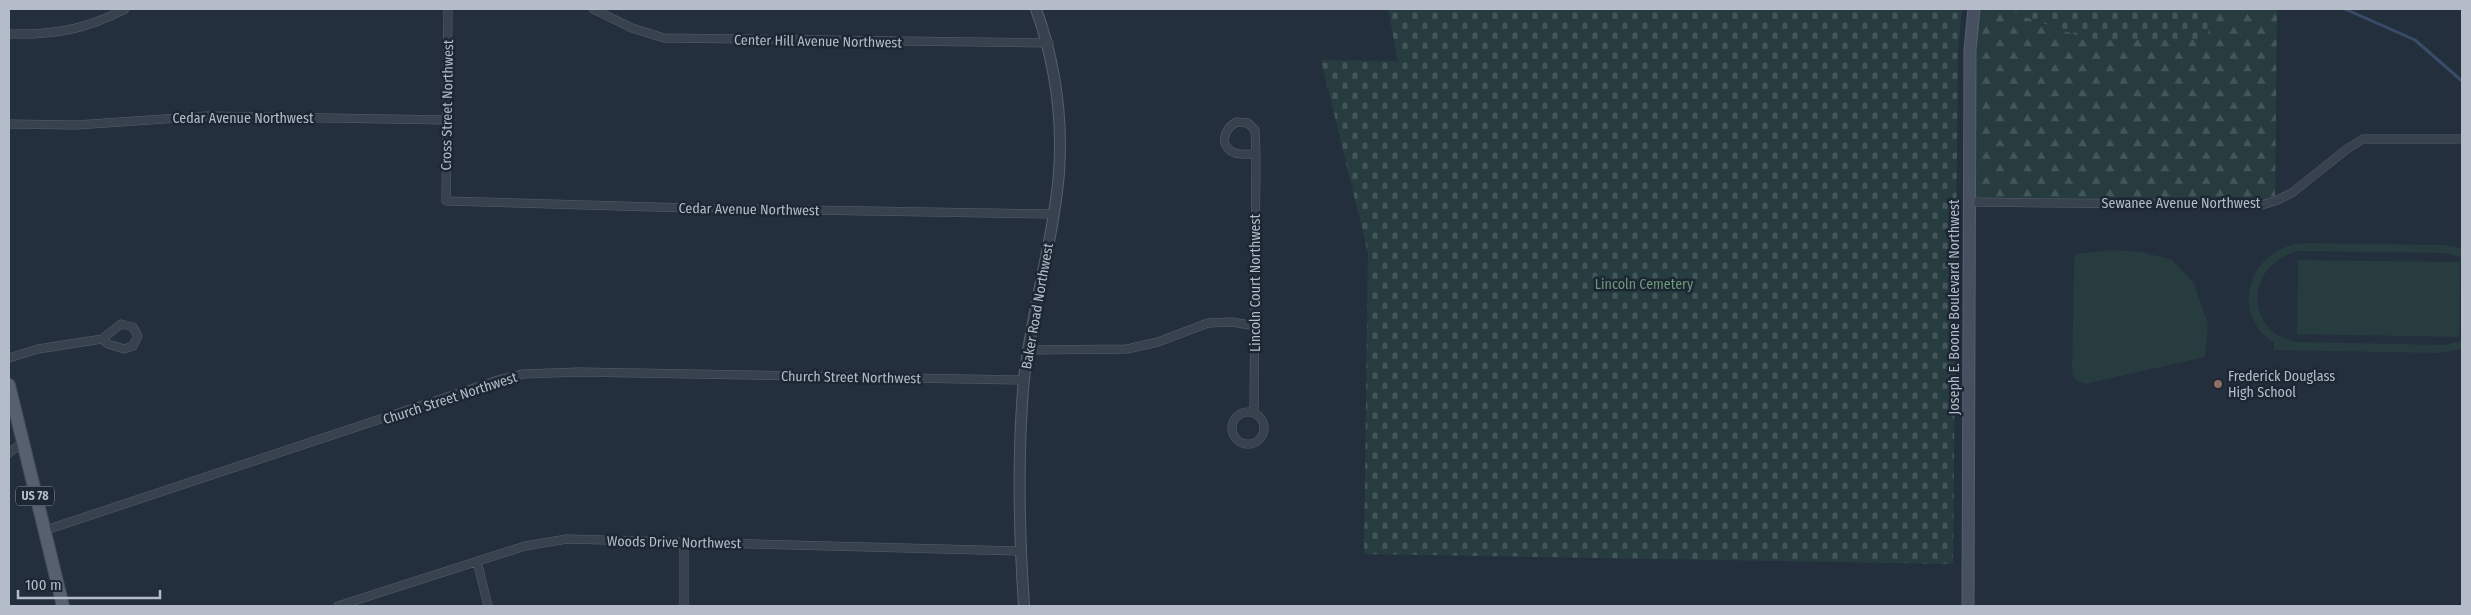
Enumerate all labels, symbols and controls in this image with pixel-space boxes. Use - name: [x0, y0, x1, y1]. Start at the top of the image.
- street label: Center Hill Avenue Northwest: [734, 32, 903, 51]
- street label: Cross Street Northwest: [438, 39, 457, 171]
- street label: Cedar Avenue Northwest: [173, 110, 314, 127]
- street label: Sewanee Avenue Northwest: [2102, 195, 2261, 212]
- street label: Joseph E. Boone Boulevard Northwest: [1946, 199, 1963, 415]
- street label: Cedar Avenue Northwest: [678, 200, 820, 219]
- street label: Lincoln Court Northwest: [1247, 213, 1264, 352]
- street label: Baker Road Northwest: [1018, 241, 1057, 370]
- park label: Lincoln Cemetery: [1595, 276, 1694, 293]
- street label: Church Street Northwest: [781, 368, 921, 387]
- place label: Frederick Douglass High School: [2228, 368, 2335, 401]
- street label: Church Street Northwest: [381, 369, 520, 428]
- marker: Frederick Douglass High School: [2212, 378, 2224, 390]
- road number: US 78: [16, 486, 54, 506]
- street label: Woods Drive Northwest: [607, 533, 742, 552]
- scale bar: [18, 568, 160, 600]
- text: 100 m: [25, 576, 62, 594]

